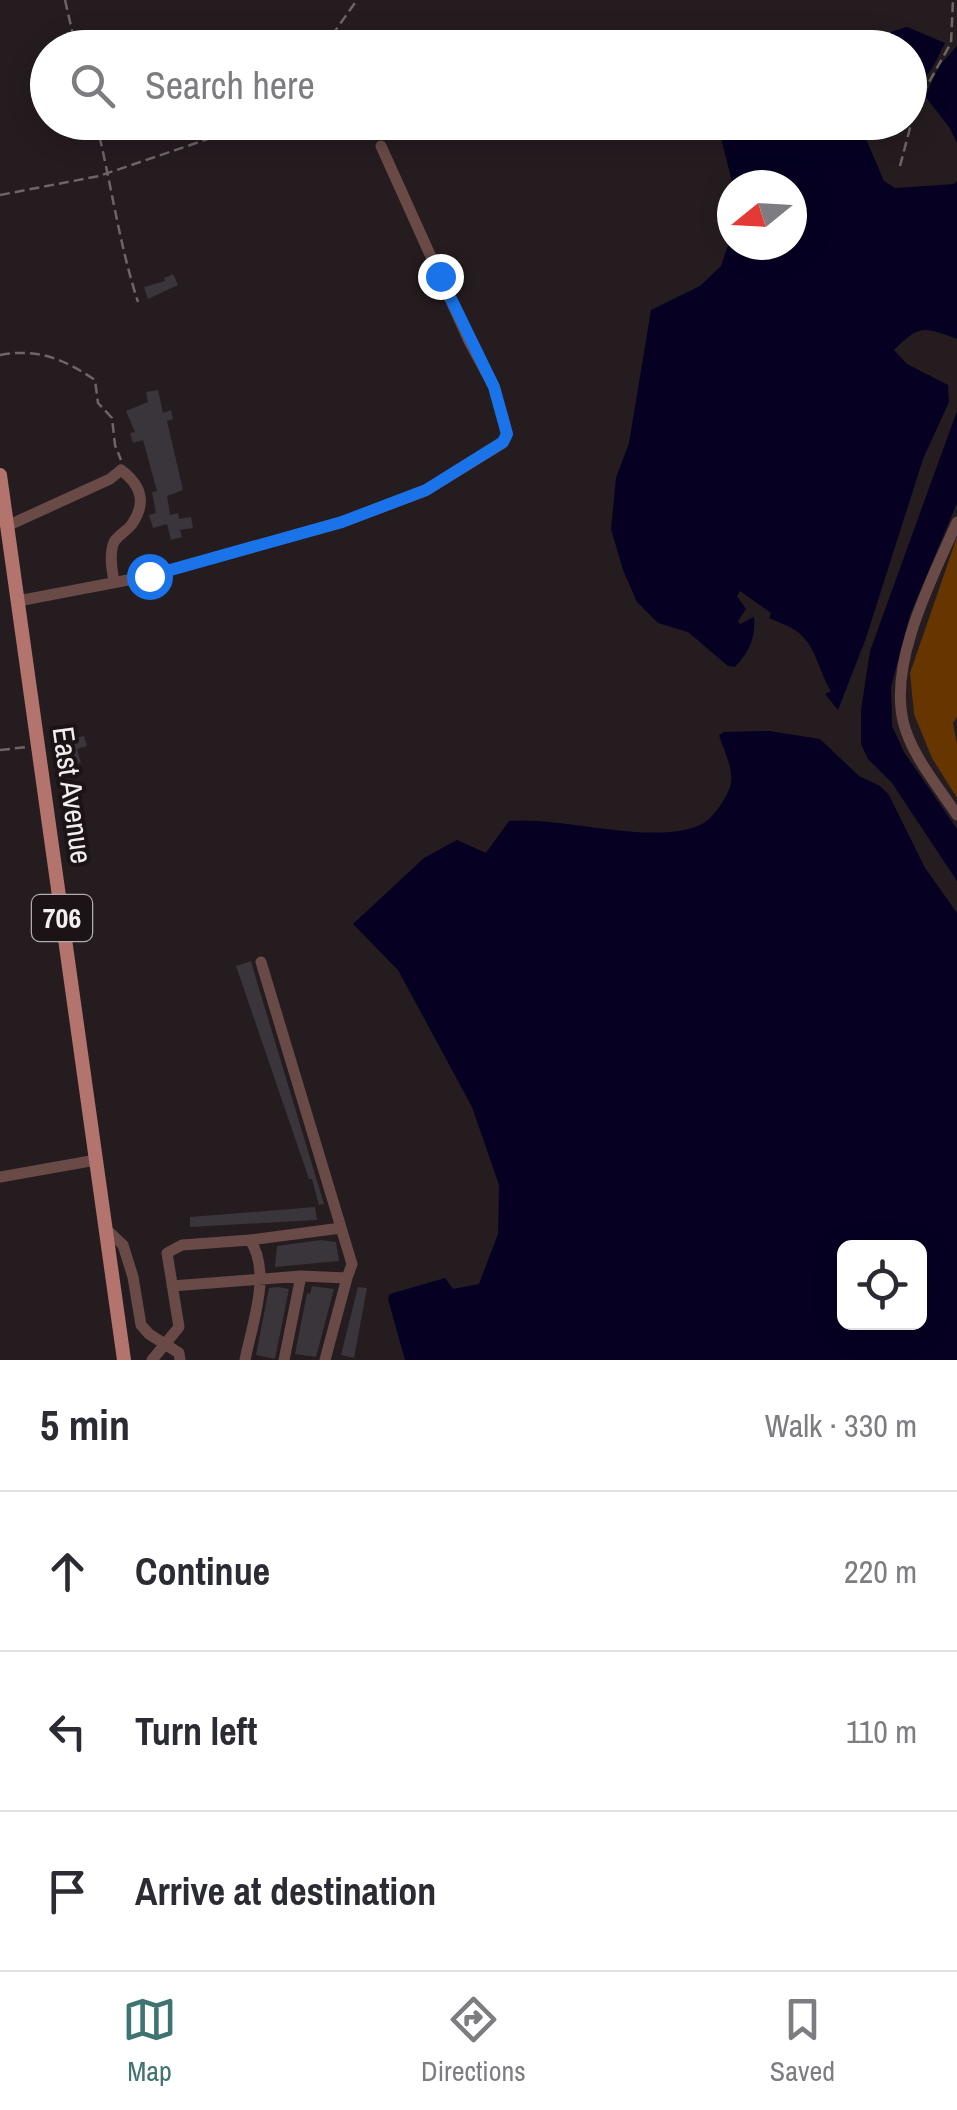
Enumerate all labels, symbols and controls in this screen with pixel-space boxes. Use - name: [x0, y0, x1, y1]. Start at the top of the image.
- search box: [30, 30, 927, 140]
- icon: search: [65, 58, 120, 113]
- text: Search here: [145, 60, 315, 111]
- north arrow: [717, 170, 807, 260]
- route end: [418, 254, 464, 300]
- route start: [127, 554, 173, 600]
- street label: East Avenue: [44, 724, 102, 866]
- road number: 706: [32, 895, 92, 941]
- map controls: [837, 1240, 927, 1330]
- button: locate: [837, 1240, 927, 1330]
- text: 5 min: [40, 1397, 130, 1453]
- text: Walk · 330 m: [765, 1404, 917, 1447]
- icon: ahead: [40, 1544, 95, 1599]
- text: Continue: [135, 1546, 270, 1597]
- text: 220 m: [844, 1550, 917, 1593]
- icon: left: [40, 1704, 95, 1759]
- text: Turn left: [135, 1706, 257, 1757]
- text: 110 m: [846, 1710, 917, 1753]
- icon: arrive: [40, 1864, 95, 1919]
- text: Arrive at destination: [135, 1866, 436, 1917]
- tab: Map: [122, 1992, 177, 2090]
- tab: Directions: [421, 1992, 526, 2090]
- tab: Saved: [770, 1992, 835, 2090]

